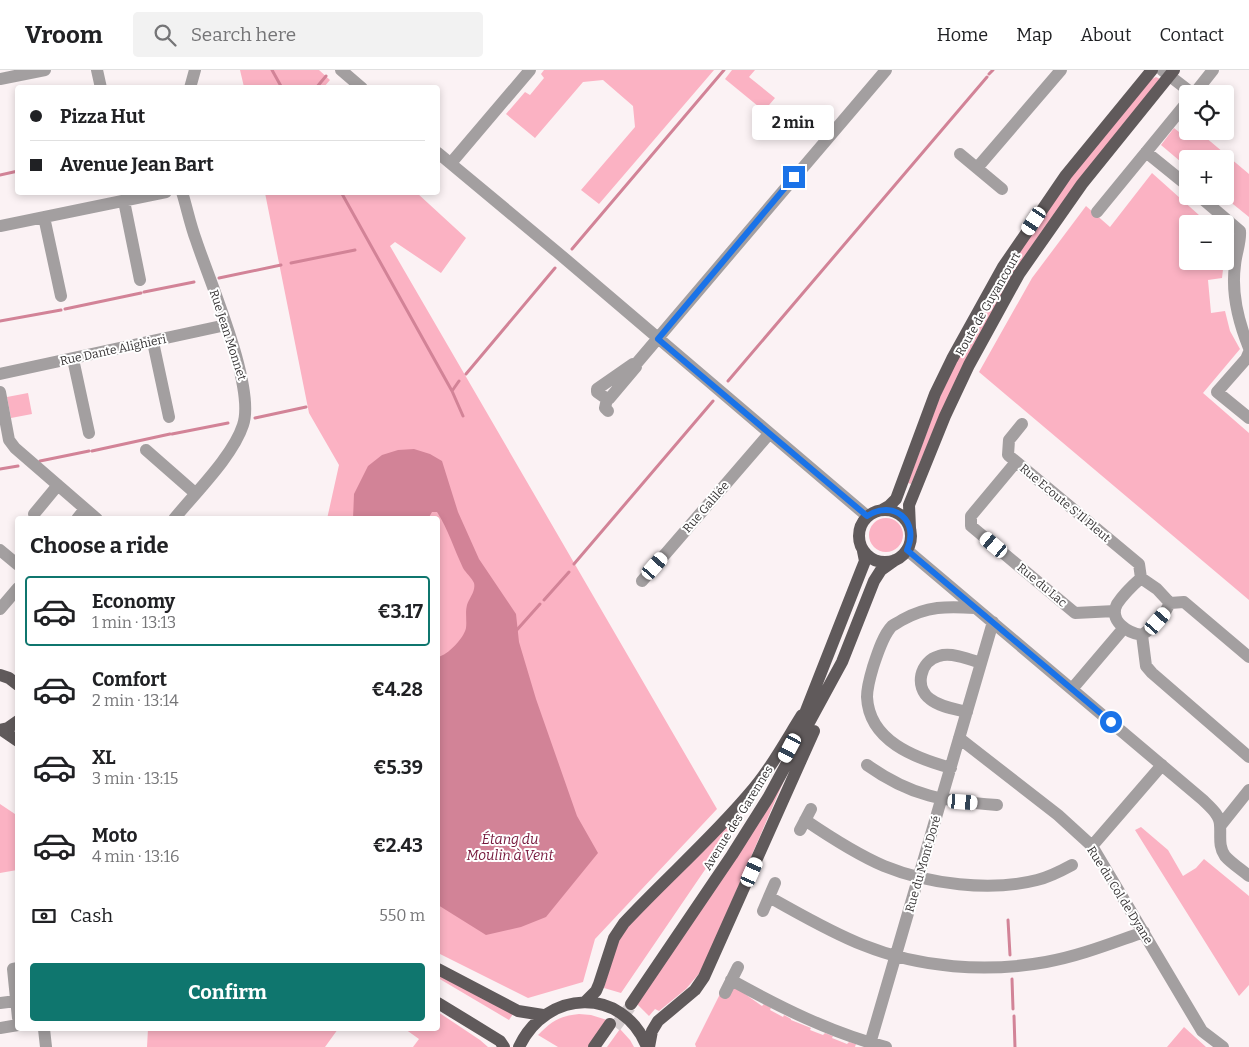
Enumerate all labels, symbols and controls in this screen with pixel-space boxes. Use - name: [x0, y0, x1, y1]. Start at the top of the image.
- search box: [133, 12, 483, 57]
- text: Vroom: [25, 21, 103, 49]
- icon: search: [151, 21, 179, 49]
- text: Search here: [191, 23, 296, 46]
- text: Home: [937, 24, 988, 46]
- text: Map: [1016, 24, 1052, 46]
- text: About: [1080, 24, 1131, 46]
- text: Contact: [1159, 24, 1224, 46]
- map controls: [1179, 85, 1234, 270]
- button: locate: [1179, 85, 1234, 140]
- callout: 2 min: [753, 104, 835, 140]
- text: Pizza Hut: [60, 105, 145, 128]
- text: 2 min: [772, 113, 814, 132]
- button: +: [1179, 150, 1234, 205]
- text: Avenue Jean Bart: [60, 153, 214, 176]
- route end: [783, 166, 805, 188]
- car: [1019, 204, 1048, 238]
- button: −: [1179, 215, 1234, 270]
- street label: Route de Guyancourt: [953, 249, 1024, 358]
- street label: Rue Jean Monnet: [207, 288, 249, 383]
- street label: Rue Dante Alighieri: [59, 332, 168, 368]
- street label: Rue Ecoute S'Il Pleut: [1017, 461, 1114, 545]
- street label: Rue Galilée: [680, 479, 732, 535]
- car: [977, 530, 1010, 560]
- text: Choose a ride: [30, 532, 169, 559]
- car: [639, 550, 670, 582]
- street label: Rue du Lac: [1014, 560, 1070, 610]
- icon: car: [32, 589, 77, 634]
- text: Economy: [92, 590, 175, 613]
- text: €3.17: [377, 600, 423, 623]
- car: [1142, 605, 1173, 637]
- text: 1 min · 13:13: [92, 613, 176, 632]
- icon: car: [32, 667, 77, 712]
- text: Comfort: [92, 668, 167, 691]
- text: €4.28: [372, 678, 423, 701]
- text: 2 min · 13:14: [92, 691, 179, 710]
- route start: [1100, 711, 1122, 733]
- car: [776, 731, 803, 765]
- icon: car: [32, 745, 77, 790]
- text: XL: [92, 746, 116, 769]
- text: €5.39: [373, 756, 423, 779]
- street label: Avenue des Garennes: [700, 763, 776, 873]
- text: 3 min · 13:15: [92, 769, 178, 788]
- car: [947, 793, 978, 811]
- street label: Rue du Mont Doré: [903, 814, 943, 914]
- icon: car: [32, 823, 77, 868]
- text: Moto: [92, 824, 138, 847]
- water label: Étang du Moulin à Vent: [466, 830, 555, 864]
- text: €2.43: [373, 834, 423, 857]
- street label: Rue du Col de Dyane: [1084, 844, 1156, 946]
- text: 4 min · 13:16: [92, 847, 179, 866]
- car: [739, 855, 764, 889]
- icon: cash: [30, 902, 58, 930]
- text: Cash: [70, 904, 113, 927]
- text: 550 m: [379, 906, 425, 925]
- button: Confirm: [30, 963, 425, 1021]

